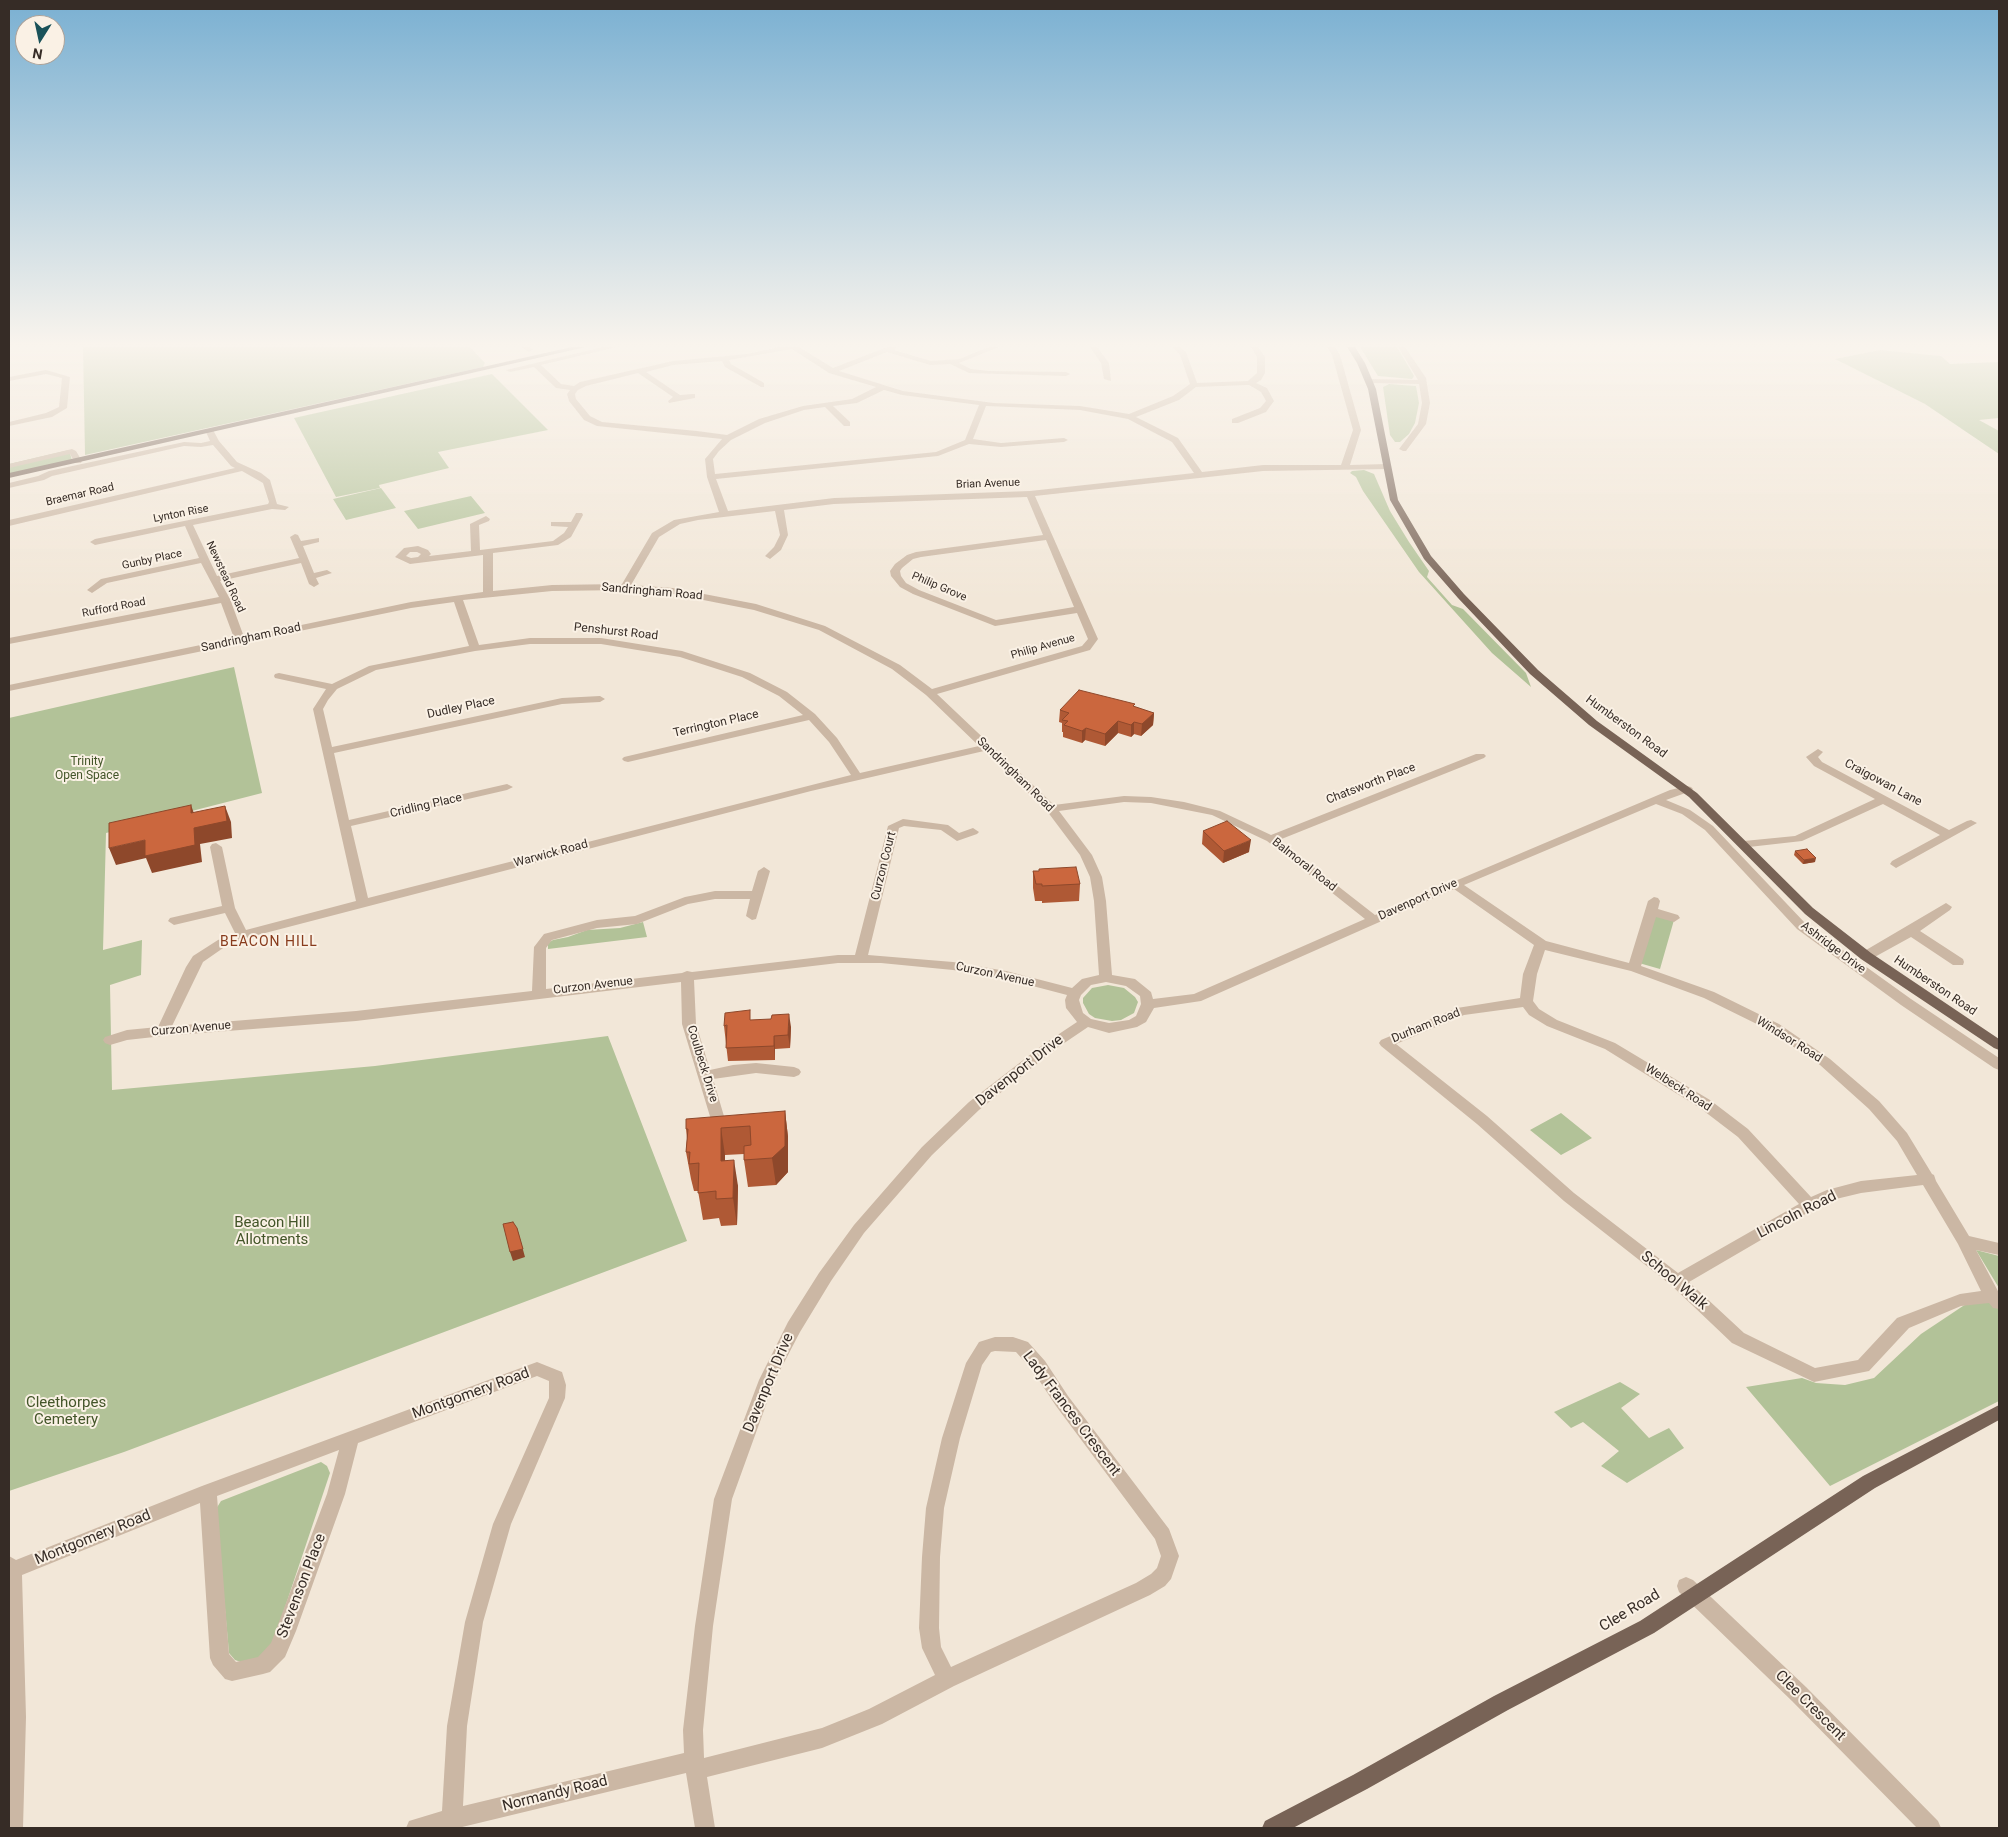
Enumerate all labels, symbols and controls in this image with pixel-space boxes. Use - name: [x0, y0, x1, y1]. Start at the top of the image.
- north arrow: [15, 15, 65, 65]
- text: N: [31, 45, 44, 63]
- street label: Brian Avenue: [956, 476, 1020, 492]
- street label: Braemar Road: [45, 481, 115, 509]
- street label: Lynton Rise: [152, 502, 210, 526]
- street label: Newstead Road: [203, 539, 247, 615]
- street label: Gunby Place: [121, 547, 183, 573]
- street label: Philip Grove: [910, 570, 968, 604]
- street label: Sandringham Road: [601, 580, 703, 604]
- street label: Rufford Road: [81, 595, 147, 621]
- street label: Sandringham Road: [200, 620, 302, 656]
- street label: Penshurst Road: [573, 620, 659, 644]
- street label: Philip Avenue: [1010, 632, 1076, 662]
- street label: Humberston Road: [1583, 693, 1669, 761]
- street label: Dudley Place: [426, 694, 496, 722]
- street label: Terrington Place: [672, 707, 760, 741]
- street label: Sandringham Road: [973, 735, 1057, 815]
- park label: Trinity Open Space: [55, 755, 119, 783]
- street label: Craigowan Lane: [1842, 757, 1924, 809]
- street label: Chatsworth Place: [1324, 760, 1418, 808]
- street label: Cridling Place: [389, 791, 463, 821]
- street label: Curzon Court: [869, 830, 899, 902]
- street label: Balmoral Road: [1269, 835, 1339, 895]
- street label: Warwick Road: [512, 837, 590, 871]
- street label: Davenport Drive: [1376, 876, 1460, 924]
- street label: Ashridge Drive: [1798, 919, 1868, 977]
- district label: BEACON HILL: [219, 934, 319, 950]
- street label: Humberston Road: [1891, 953, 1979, 1019]
- street label: Curzon Avenue: [954, 960, 1036, 990]
- street label: Curzon Avenue: [552, 974, 634, 998]
- street label: Durham Road: [1390, 1006, 1462, 1046]
- street label: Windsor Road: [1754, 1014, 1824, 1066]
- street label: Curzon Avenue: [151, 1018, 231, 1040]
- street label: Coulbeck Drive: [683, 1024, 721, 1104]
- street label: Davenport Drive: [973, 1031, 1067, 1111]
- street label: Welbeck Road: [1642, 1061, 1714, 1115]
- street label: Lincoln Road: [1754, 1187, 1840, 1243]
- park label: Beacon Hill Allotments: [234, 1214, 310, 1249]
- street label: School Walk: [1637, 1248, 1711, 1314]
- street label: Davenport Drive: [740, 1331, 798, 1435]
- street label: Lady Frances Crescent: [1018, 1348, 1124, 1480]
- street label: Montgomery Road: [410, 1364, 532, 1424]
- park label: Cleethorpes Cemetery: [26, 1394, 106, 1429]
- street label: Montgomery Road: [32, 1507, 154, 1569]
- street label: Stevenson Place: [274, 1531, 330, 1641]
- street label: Clee Road: [1596, 1586, 1664, 1636]
- street label: Clee Crescent: [1771, 1667, 1849, 1745]
- street label: Normandy Road: [501, 1772, 609, 1816]

